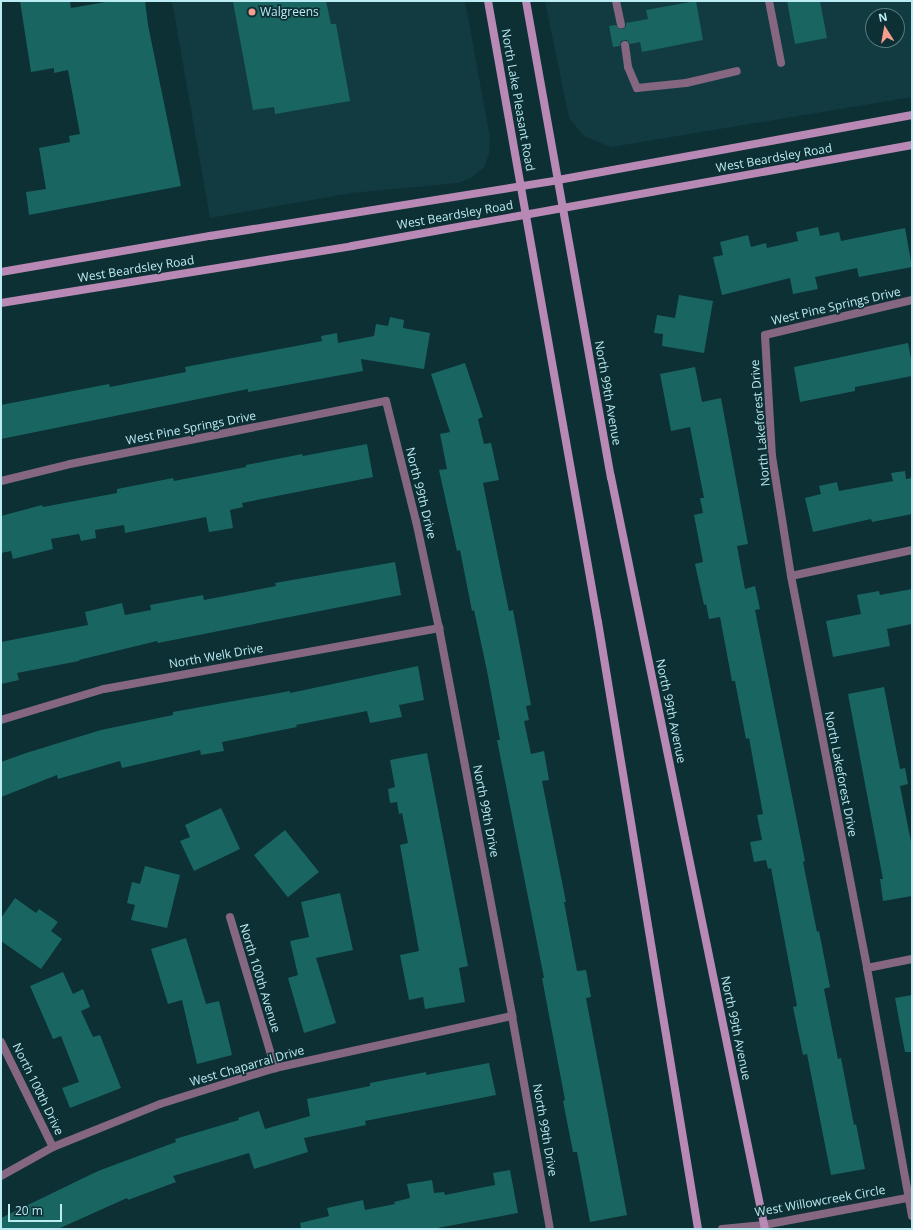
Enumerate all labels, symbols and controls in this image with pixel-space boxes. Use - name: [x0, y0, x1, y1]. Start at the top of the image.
- place label: Walgreens: [260, 5, 319, 19]
- marker: Walgreens: [247, 7, 257, 17]
- north arrow: [865, 8, 905, 48]
- text: N: [877, 8, 889, 25]
- street label: North Lake Pleasant Road: [498, 28, 538, 172]
- street label: West Beardsley Road: [715, 141, 833, 175]
- street label: West Beardsley Road: [396, 198, 514, 232]
- street label: West Beardsley Road: [77, 253, 195, 285]
- street label: West Pine Springs Drive: [770, 284, 902, 328]
- street label: North 99th Avenue: [592, 339, 624, 447]
- street label: North Lakeforest Drive: [747, 359, 773, 487]
- street label: West Pine Springs Drive: [125, 408, 257, 448]
- street label: North 99th Drive: [403, 446, 439, 540]
- street label: North Welk Drive: [168, 641, 264, 671]
- street label: North 99th Avenue: [653, 658, 689, 764]
- street label: North Lakeforest Drive: [822, 710, 860, 838]
- street label: North 99th Drive: [470, 764, 502, 858]
- street label: North 100th Avenue: [237, 922, 283, 1034]
- street label: North 99th Avenue: [718, 975, 754, 1081]
- street label: North 100th Drive: [9, 1041, 67, 1137]
- street label: West Chaparral Drive: [188, 1043, 306, 1089]
- street label: North 99th Drive: [530, 1083, 560, 1177]
- street label: West Willowcreek Circle: [754, 1182, 886, 1220]
- scale bar: [10, 1196, 64, 1222]
- text: 20 m: [15, 1202, 43, 1219]

